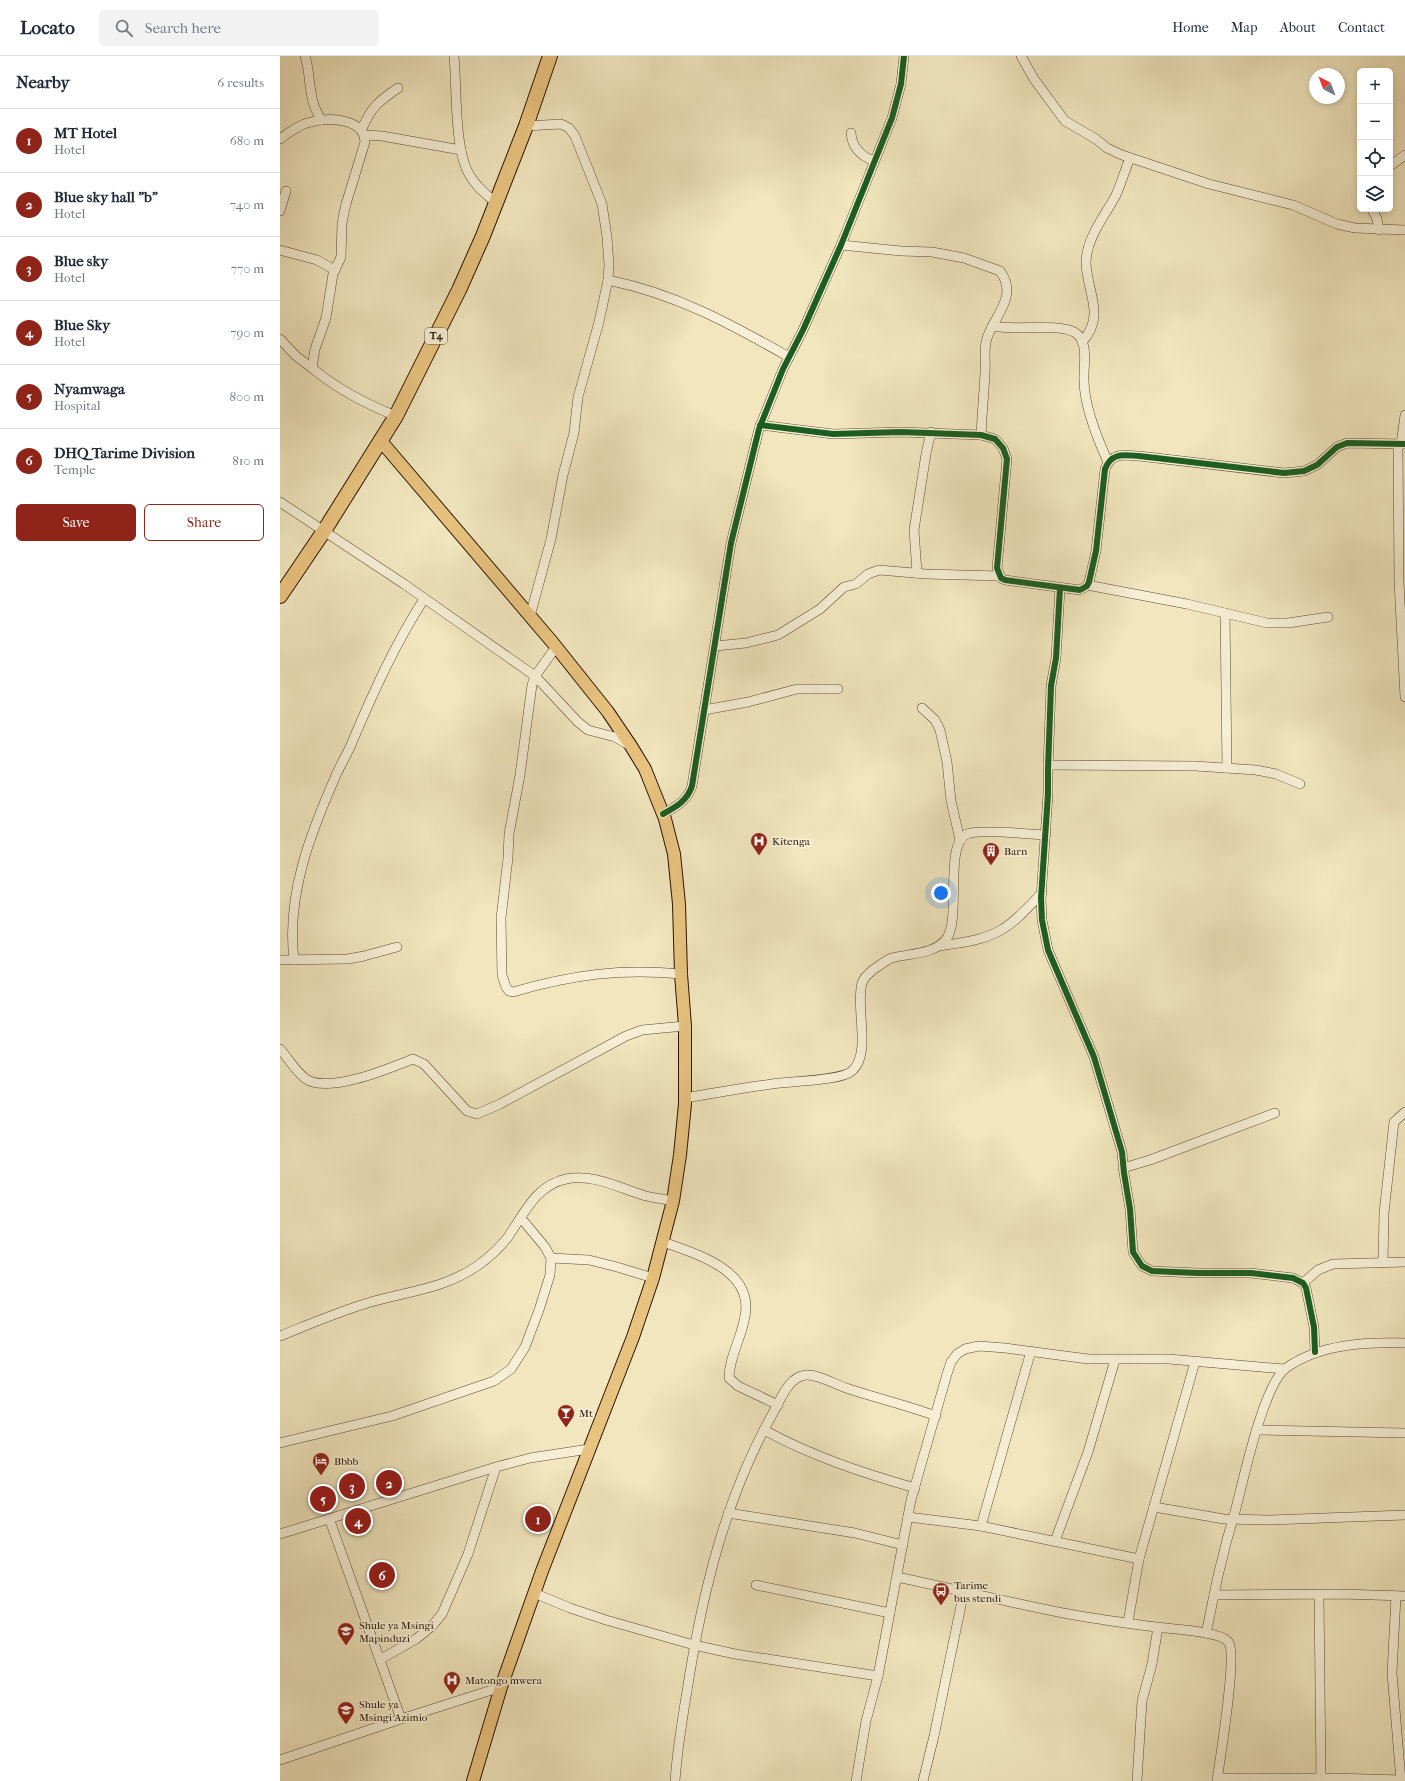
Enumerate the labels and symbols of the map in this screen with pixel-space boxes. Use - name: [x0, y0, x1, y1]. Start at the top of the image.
- north arrow: [1309, 68, 1345, 104]
- road number: T4: [425, 328, 447, 344]
- hospital icon: Kitenga: [749, 831, 769, 856]
- place label: Kitenga: [772, 835, 811, 848]
- building icon: Barn: [981, 841, 1001, 866]
- place label: Barn: [1004, 845, 1028, 858]
- your location: [931, 883, 951, 903]
- bar icon: Mt: [556, 1403, 576, 1428]
- place label: Mt: [579, 1407, 593, 1420]
- hotel icon: Bbbb: [311, 1451, 331, 1476]
- place label: Bbbb: [334, 1455, 359, 1468]
- pin: 2: [376, 1468, 402, 1498]
- pin: 3: [339, 1471, 365, 1501]
- pin: 5: [310, 1484, 336, 1514]
- pin: 1: [525, 1504, 551, 1534]
- pin: 4: [345, 1506, 371, 1536]
- pin: 6: [369, 1560, 395, 1590]
- place label: Tarime bus stendi: [953, 1579, 1002, 1605]
- bus stop icon: Tarime bus stendi: [931, 1581, 951, 1606]
- place label: Shule ya Msingi Mapinduzi: [359, 1619, 435, 1645]
- school or university icon: Shule ya Msingi Mapinduzi: [336, 1621, 356, 1646]
- hospital icon: Matongo mwera: [442, 1670, 462, 1695]
- place label: Matongo mwera: [465, 1674, 543, 1687]
- place label: Shule ya Msingi Azimio: [359, 1698, 428, 1724]
- school or university icon: Shule ya Msingi Azimio: [336, 1700, 356, 1725]

